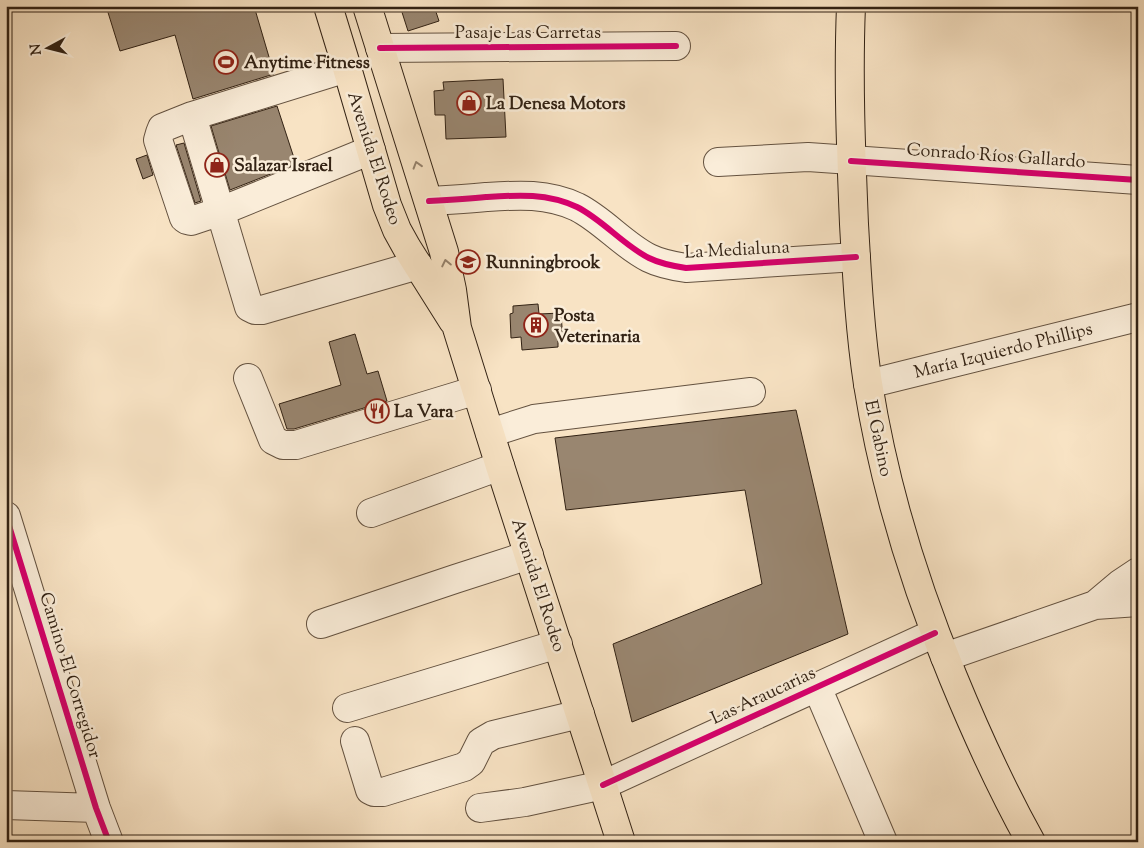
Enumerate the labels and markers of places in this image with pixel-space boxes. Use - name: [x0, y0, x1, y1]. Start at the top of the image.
- sports icon: Anytime Fitness: [213, 49, 239, 75]
- place label: Anytime Fitness: [244, 51, 370, 77]
- shop icon: La Denesa Motors: [456, 90, 482, 116]
- place label: La Denesa Motors: [486, 92, 626, 118]
- shop icon: Salazar Israel: [204, 152, 230, 178]
- place label: Salazar Israel: [234, 154, 334, 180]
- school or university icon: Runningbrook: [455, 249, 481, 275]
- place label: Runningbrook: [486, 251, 600, 277]
- place label: Posta Veterinaria: [554, 304, 641, 351]
- building icon: Posta Veterinaria: [523, 312, 549, 338]
- restaurant icon: La Vara: [364, 398, 390, 424]
- place label: La Vara: [394, 400, 454, 426]

